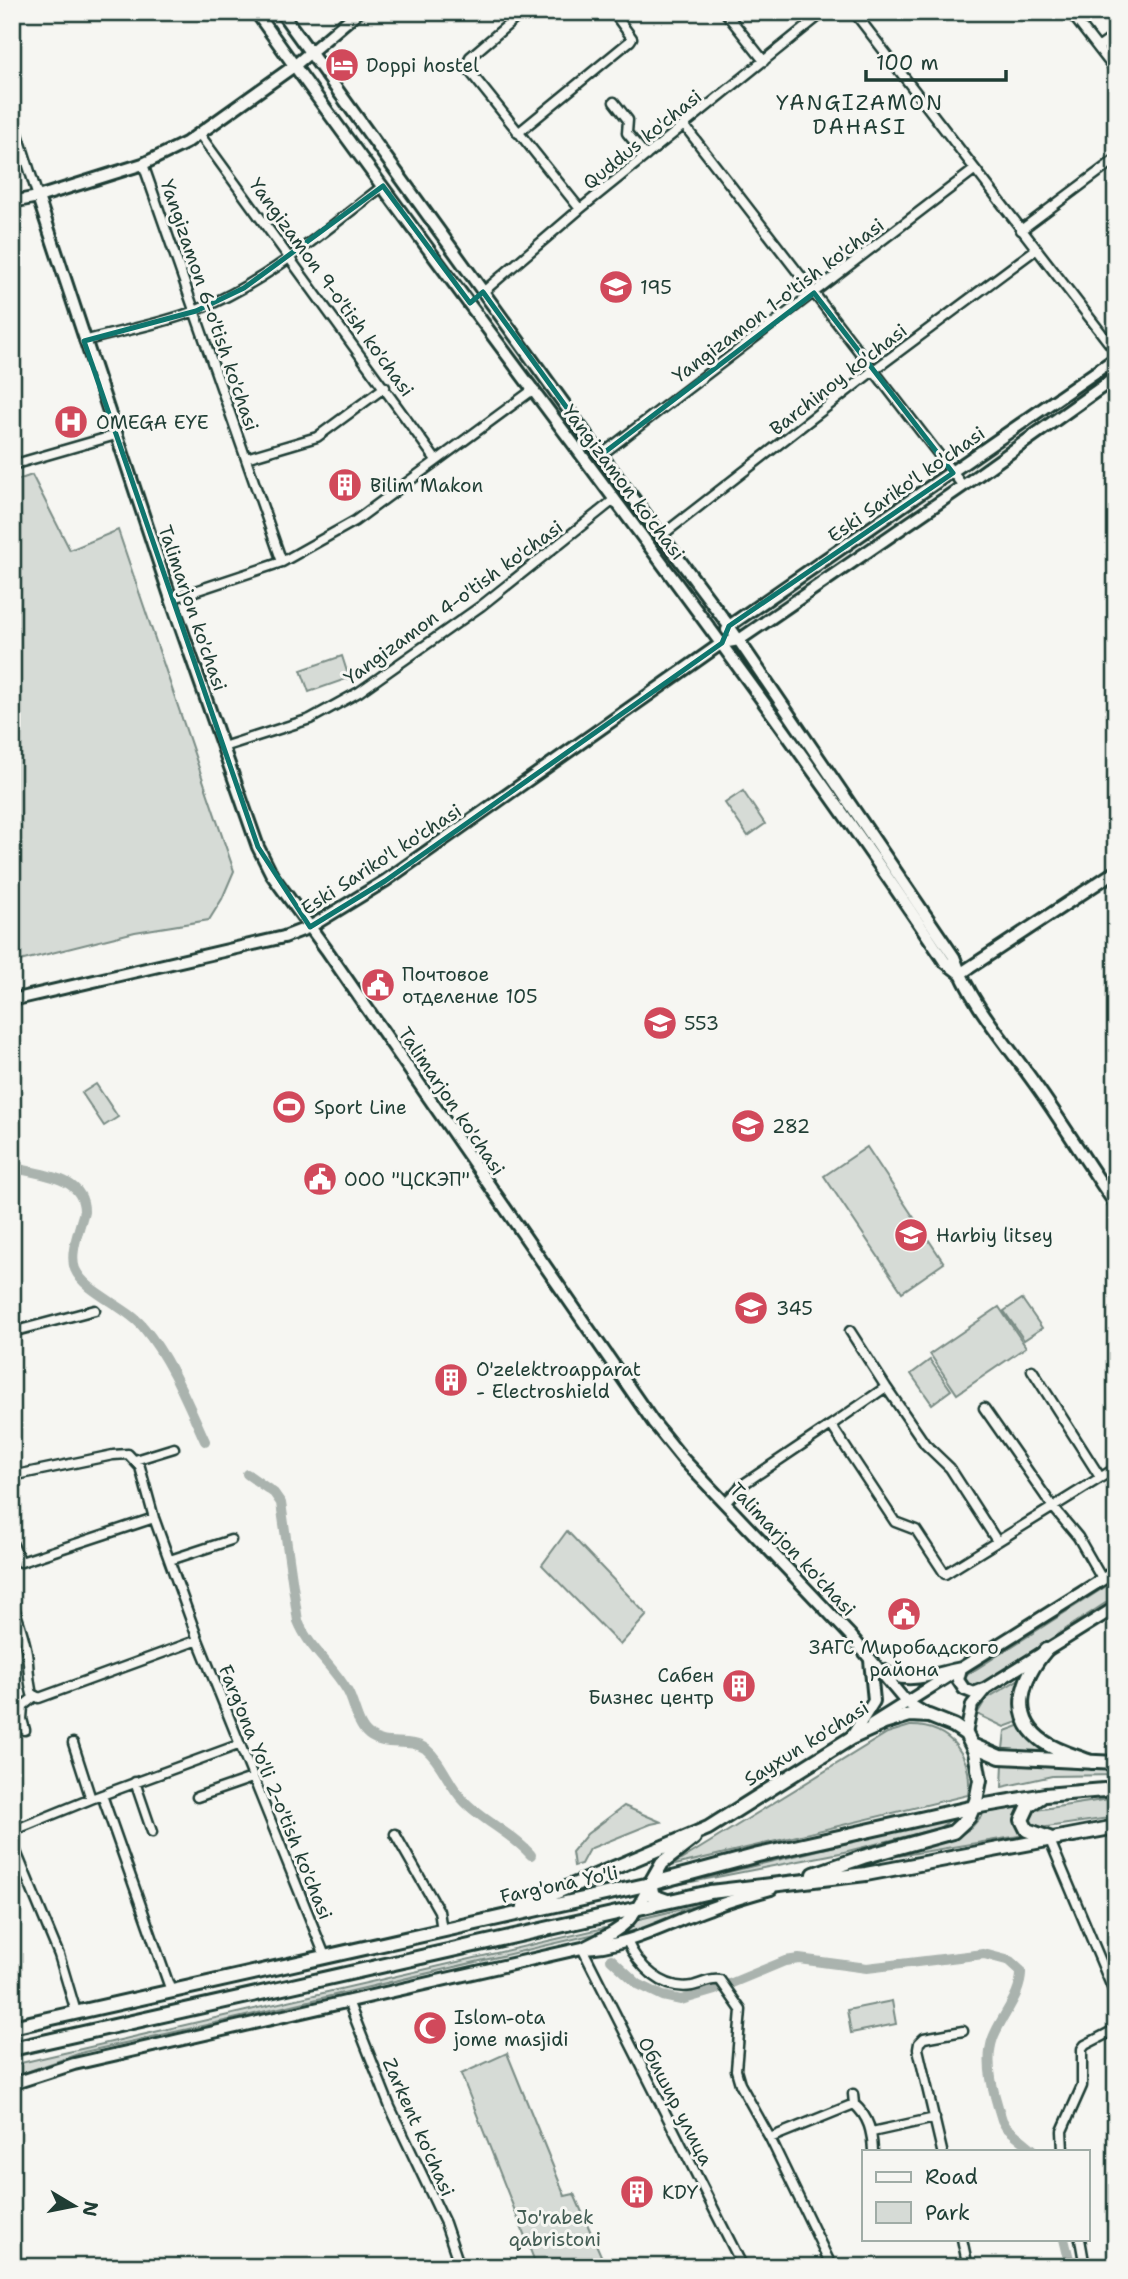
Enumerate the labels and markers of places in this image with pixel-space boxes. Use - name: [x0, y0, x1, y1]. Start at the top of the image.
- hotel icon: Doppi hostel: [323, 46, 361, 84]
- place label: Doppi hostel: [366, 53, 479, 78]
- school or university icon: 195: [597, 268, 635, 306]
- place label: 195: [640, 275, 672, 300]
- hospital icon: OMEGA EYE: [52, 403, 90, 441]
- place label: OMEGA EYE: [96, 410, 209, 435]
- building icon: Bilim Makon: [326, 466, 364, 504]
- place label: Bilim Makon: [370, 473, 483, 498]
- place label: Почтовое отделение 105: [402, 962, 538, 1009]
- public building icon: Почтовое отделение 105: [359, 966, 397, 1004]
- school or university icon: 553: [641, 1004, 679, 1042]
- place label: 553: [684, 1011, 719, 1036]
- sports icon: Sport Line: [270, 1088, 308, 1126]
- place label: Sport Line: [314, 1095, 407, 1120]
- school or university icon: 282: [729, 1107, 767, 1145]
- place label: 282: [772, 1114, 810, 1139]
- public building icon: ООО "ЦСКЭП": [301, 1160, 339, 1198]
- place label: ООО "ЦСКЭП": [344, 1167, 470, 1192]
- school or university icon: Harbiy litsey: [892, 1216, 930, 1254]
- place label: Harbiy litsey: [936, 1223, 1053, 1248]
- school or university icon: 345: [732, 1289, 770, 1327]
- place label: 345: [776, 1296, 813, 1321]
- place label: O'zelektroapparat - Electroshield: [476, 1357, 641, 1404]
- building icon: O'zelektroapparat - Electroshield: [432, 1361, 470, 1399]
- public building icon: ЗАГС Миробадского района: [885, 1595, 923, 1633]
- place label: ЗАГС Миробадского района: [809, 1635, 999, 1682]
- place label: Сабен Бизнес центр: [588, 1663, 714, 1710]
- building icon: Сабен Бизнес центр: [720, 1667, 758, 1705]
- place label: Islom-ota jome masjidi: [453, 2005, 569, 2052]
- mosque icon: Islom-ota jome masjidi: [411, 2009, 449, 2047]
- building icon: KDY: [618, 2173, 656, 2211]
- place label: KDY: [662, 2180, 699, 2205]

